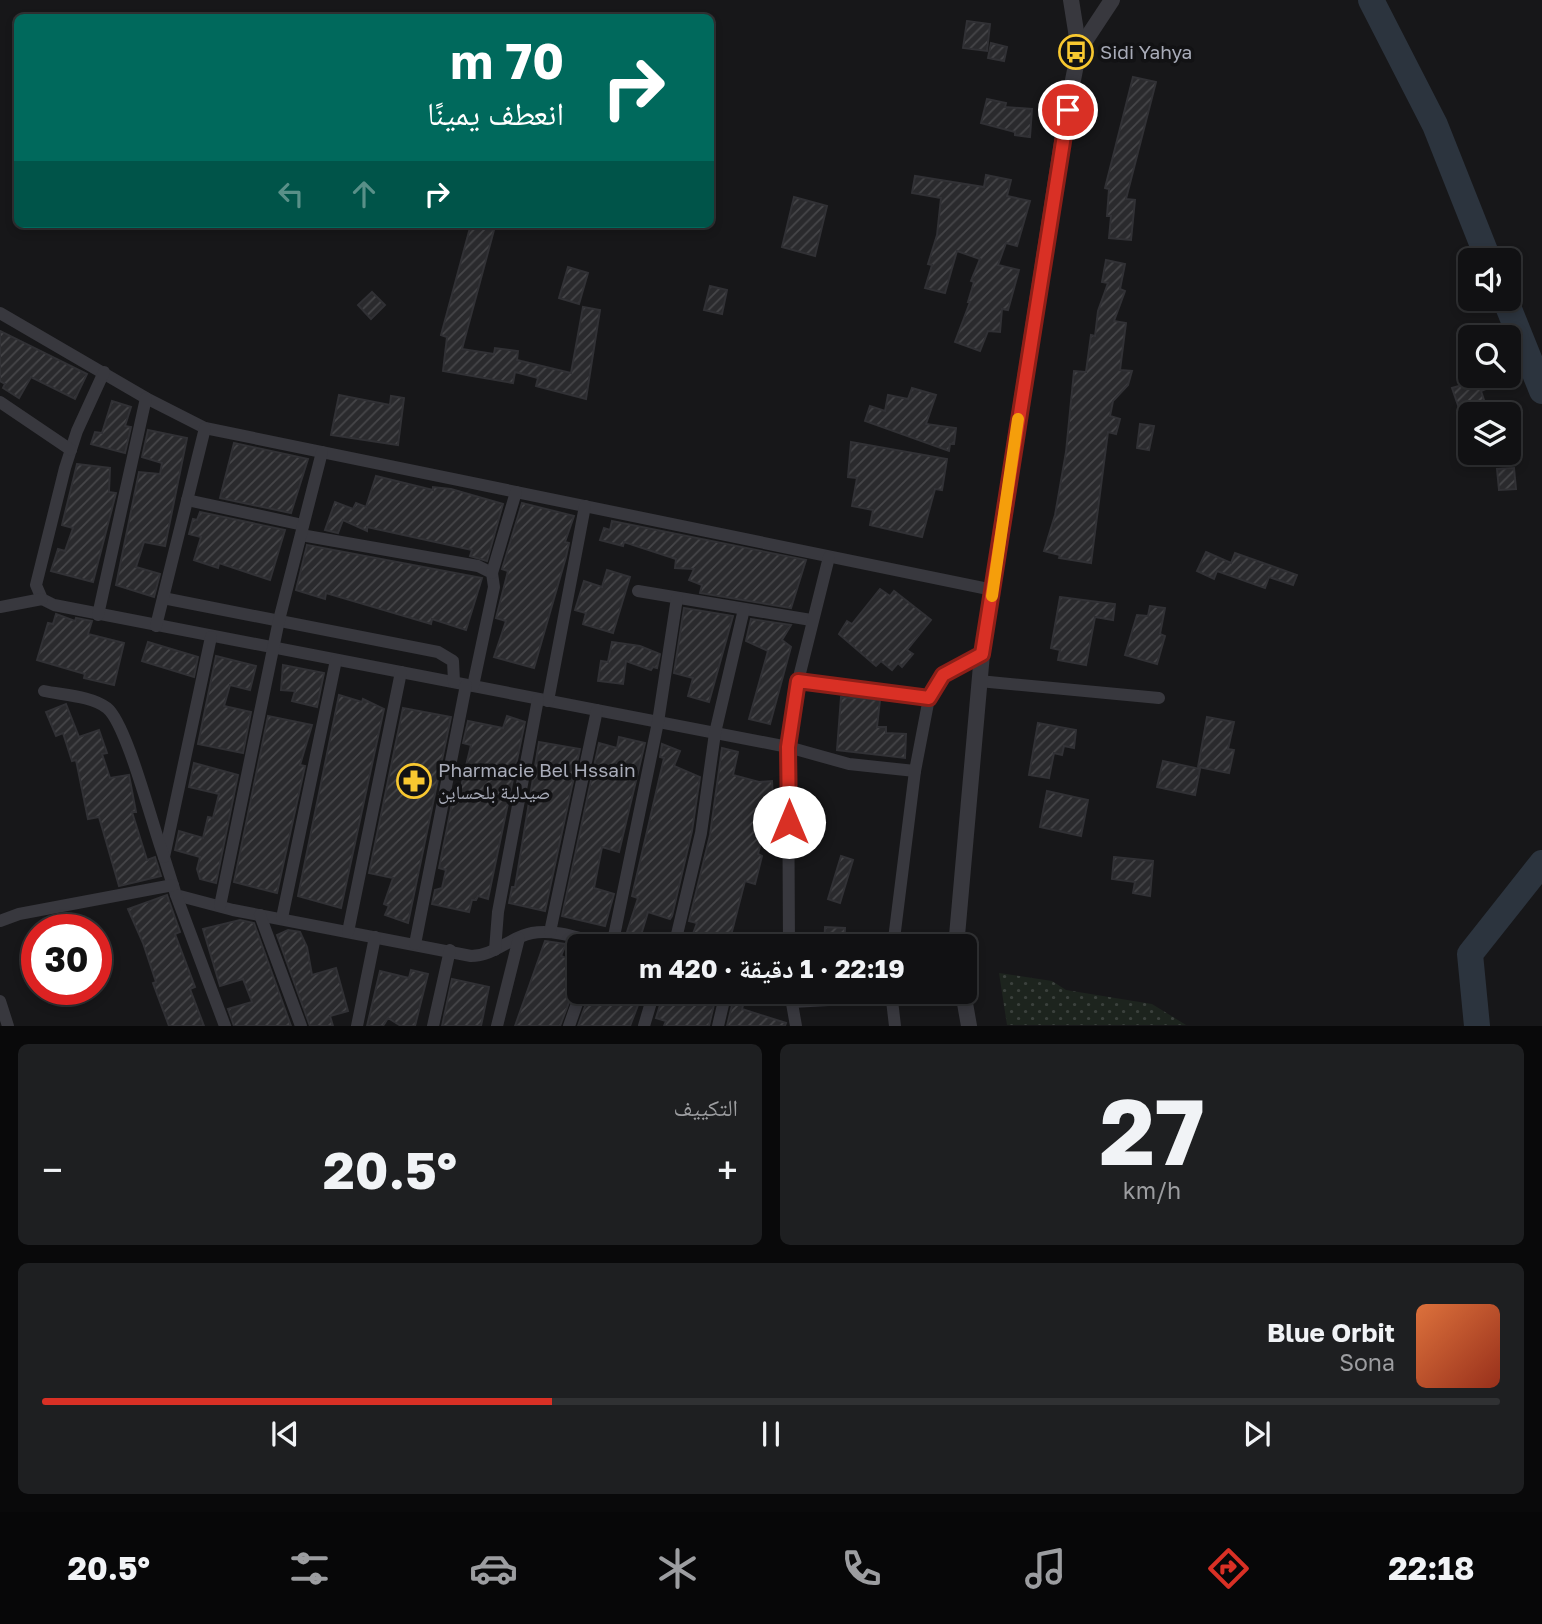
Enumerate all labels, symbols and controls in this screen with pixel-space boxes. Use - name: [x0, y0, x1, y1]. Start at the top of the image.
- text: 70 m: [450, 31, 564, 90]
- bus stop icon: Sidi Yahya: [1057, 33, 1095, 71]
- place label: Sidi Yahya: [1100, 40, 1192, 63]
- icon: right: [588, 42, 679, 133]
- pin: [1038, 80, 1098, 140]
- icon: arrive: [1049, 91, 1087, 129]
- text: انعطف يمينًا: [427, 94, 564, 132]
- icon: left: [272, 175, 310, 213]
- icon: ahead: [345, 175, 383, 213]
- icon: right: [418, 175, 456, 213]
- map controls: [1458, 248, 1521, 465]
- button: sound: [1458, 248, 1521, 311]
- button: search: [1458, 325, 1521, 388]
- button: layers: [1458, 402, 1521, 465]
- place label: Pharmacie Bel Hssain صيدلية بلحساين: [438, 758, 636, 804]
- pharmacy icon: Pharmacie Bel Hssain صيدلية بلحساين: [395, 762, 433, 800]
- position arrow: [752, 785, 826, 859]
- speed limit sign: 30: [21, 914, 112, 1005]
- text: 22:19 · 1 دقيقة · 420 m: [639, 953, 905, 984]
- text: 27: [1099, 1076, 1205, 1185]
- text: التكييف: [673, 1093, 738, 1121]
- text: 20.5°: [323, 1138, 457, 1200]
- text: −: [42, 1147, 63, 1192]
- text: +: [717, 1147, 738, 1192]
- text: km/h: [1123, 1176, 1181, 1204]
- text: Blue Orbit: [1267, 1317, 1395, 1348]
- text: Sona: [1339, 1348, 1395, 1376]
- icon: previous: [266, 1415, 304, 1453]
- icon: pause: [752, 1415, 790, 1453]
- icon: next: [1238, 1415, 1276, 1453]
- icon: filters: [285, 1544, 334, 1593]
- icon: car: [469, 1544, 518, 1593]
- icon: climate: [653, 1544, 702, 1593]
- icon: phone: [837, 1544, 886, 1593]
- icon: music: [1021, 1544, 1070, 1593]
- icon: directions: [1204, 1544, 1253, 1593]
- text: 20.5°: [68, 1549, 150, 1587]
- text: 22:18: [1388, 1549, 1475, 1587]

